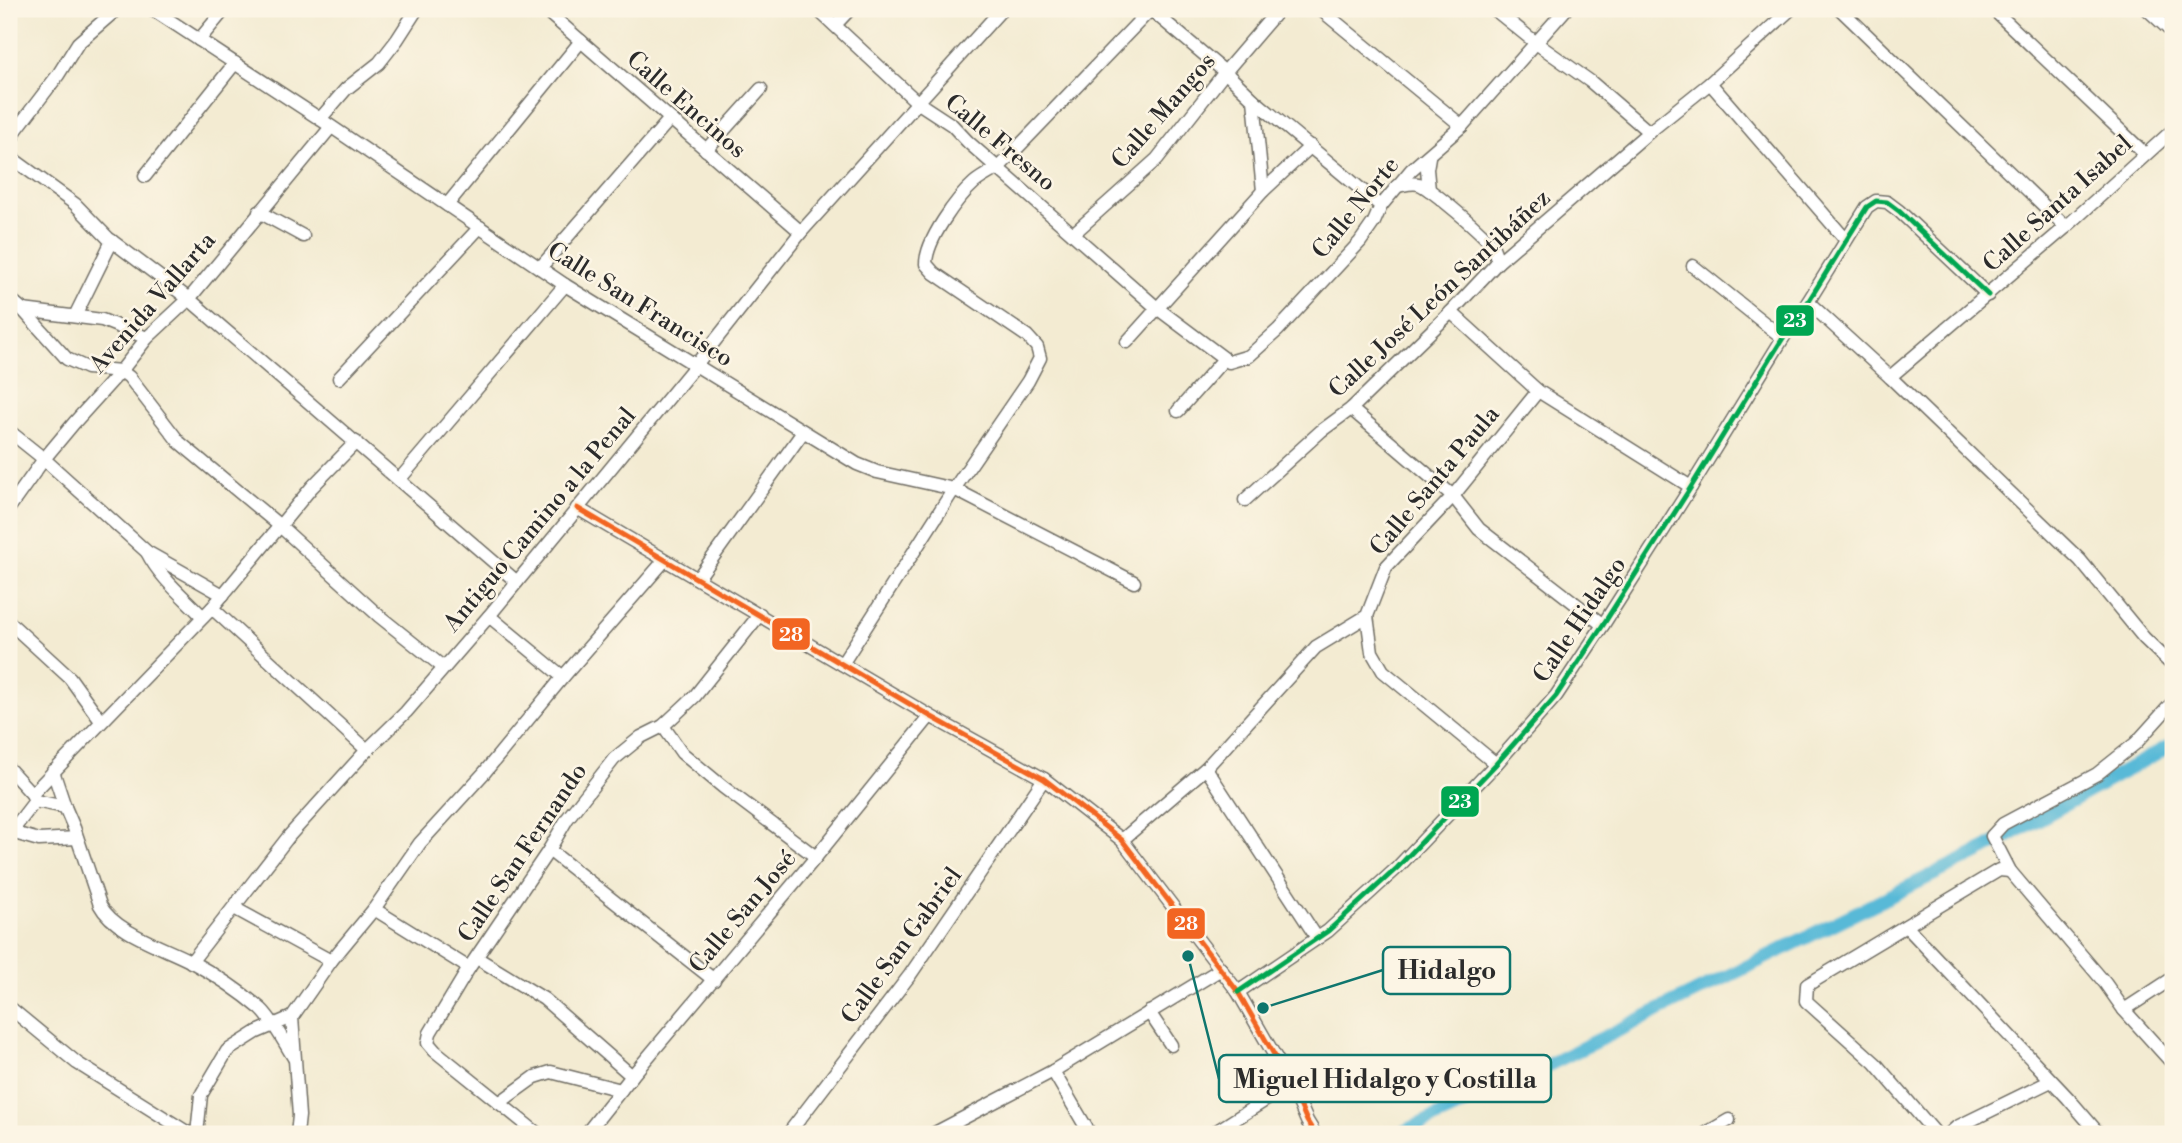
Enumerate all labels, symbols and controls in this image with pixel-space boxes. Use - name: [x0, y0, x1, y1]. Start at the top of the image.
- street label: Calle Encinos: [620, 45, 752, 165]
- street label: Calle Mangos: [1105, 47, 1223, 175]
- street label: Calle Fresno: [938, 88, 1062, 198]
- street label: Calle Santa Isabel: [1977, 129, 2139, 279]
- street label: Calle Norte: [1306, 151, 1406, 265]
- street label: Calle José León Santibáñez: [1323, 183, 1557, 405]
- street label: Avenida Vallarta: [83, 225, 223, 381]
- street label: Calle San Francisco: [542, 236, 738, 374]
- line badge: 23: [1775, 304, 1815, 337]
- text: 23: [1783, 309, 1807, 333]
- street label: Calle Santa Paula: [1364, 399, 1507, 562]
- street label: Antiguo Camino a la Penal: [437, 402, 643, 639]
- street label: Calle Hidalgo: [1527, 551, 1633, 689]
- line badge: 28: [771, 617, 811, 651]
- text: 28: [779, 623, 803, 647]
- street label: Calle San Fernando: [452, 758, 594, 948]
- line badge: 23: [1440, 785, 1480, 818]
- text: 23: [1448, 790, 1472, 814]
- street label: Calle San José: [683, 844, 803, 980]
- street label: Calle San Gabriel: [835, 862, 969, 1030]
- line badge: 28: [1166, 907, 1206, 940]
- text: 28: [1174, 912, 1198, 936]
- callout: Hidalgo: [1383, 947, 1510, 994]
- text: Hidalgo: [1398, 955, 1496, 987]
- callout: Miguel Hidalgo y Costilla: [1219, 1055, 1551, 1102]
- text: Miguel Hidalgo y Costilla: [1233, 1064, 1538, 1096]

